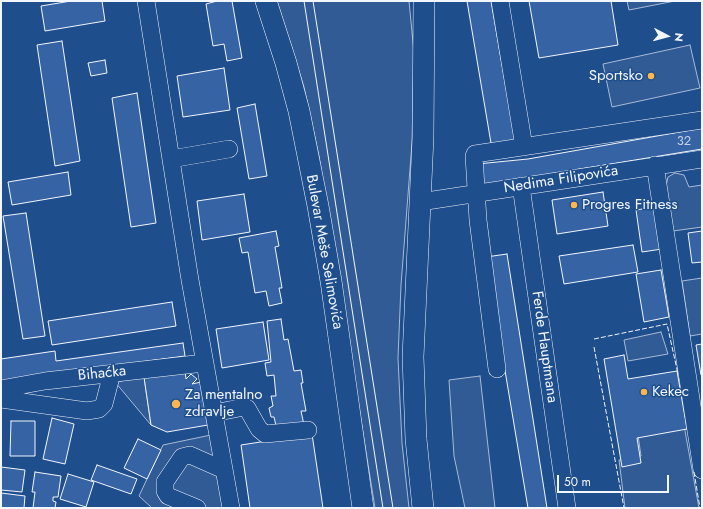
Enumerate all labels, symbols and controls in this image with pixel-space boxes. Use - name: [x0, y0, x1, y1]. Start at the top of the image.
- north arrow: [647, 16, 687, 56]
- text: N: [671, 32, 687, 42]
- place label: Sportsko: [589, 67, 643, 85]
- marker: Sportsko: [646, 71, 656, 81]
- house number: 32: [677, 134, 691, 150]
- street label: Nedima Filipovića: [503, 162, 619, 198]
- street label: Bulevar Meše Selimovića: [302, 173, 346, 331]
- place label: Progres Fitness: [582, 196, 677, 214]
- marker: Progres Fitness: [569, 200, 579, 210]
- street label: Ferde Hauptmana: [527, 290, 561, 404]
- street label: Bihaćka: [77, 363, 127, 385]
- place label: Kekec: [652, 383, 689, 401]
- place label: Za mentalno zdravlje: [185, 386, 263, 421]
- marker: Kekec: [639, 387, 649, 397]
- marker: Za mentalno zdravlje: [170, 398, 182, 410]
- scale bar: [559, 467, 671, 493]
- text: 50 m: [564, 473, 591, 491]

